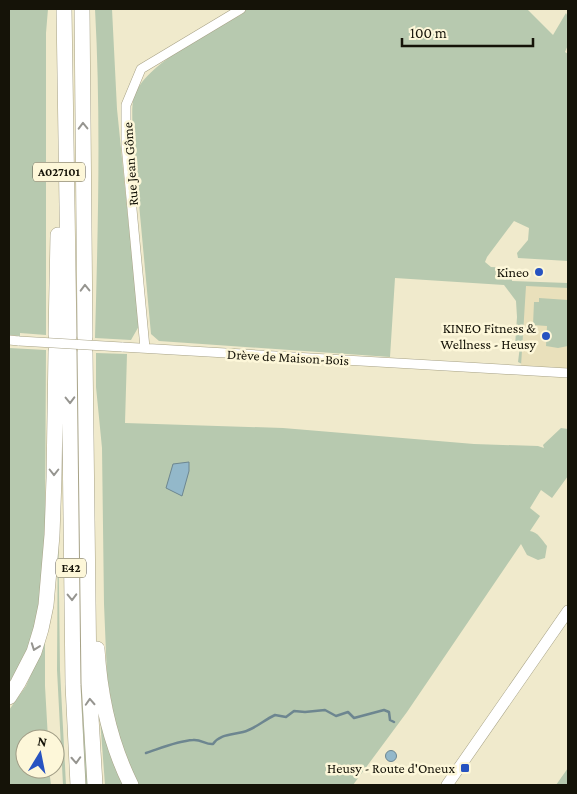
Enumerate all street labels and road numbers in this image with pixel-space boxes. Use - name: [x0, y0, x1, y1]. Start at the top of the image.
- street label: Rue Jean Gôme: [119, 122, 141, 206]
- road number: A027101: [33, 162, 85, 182]
- street label: Drève de Maison-Bois: [227, 346, 349, 368]
- road number: E42: [56, 558, 86, 578]

